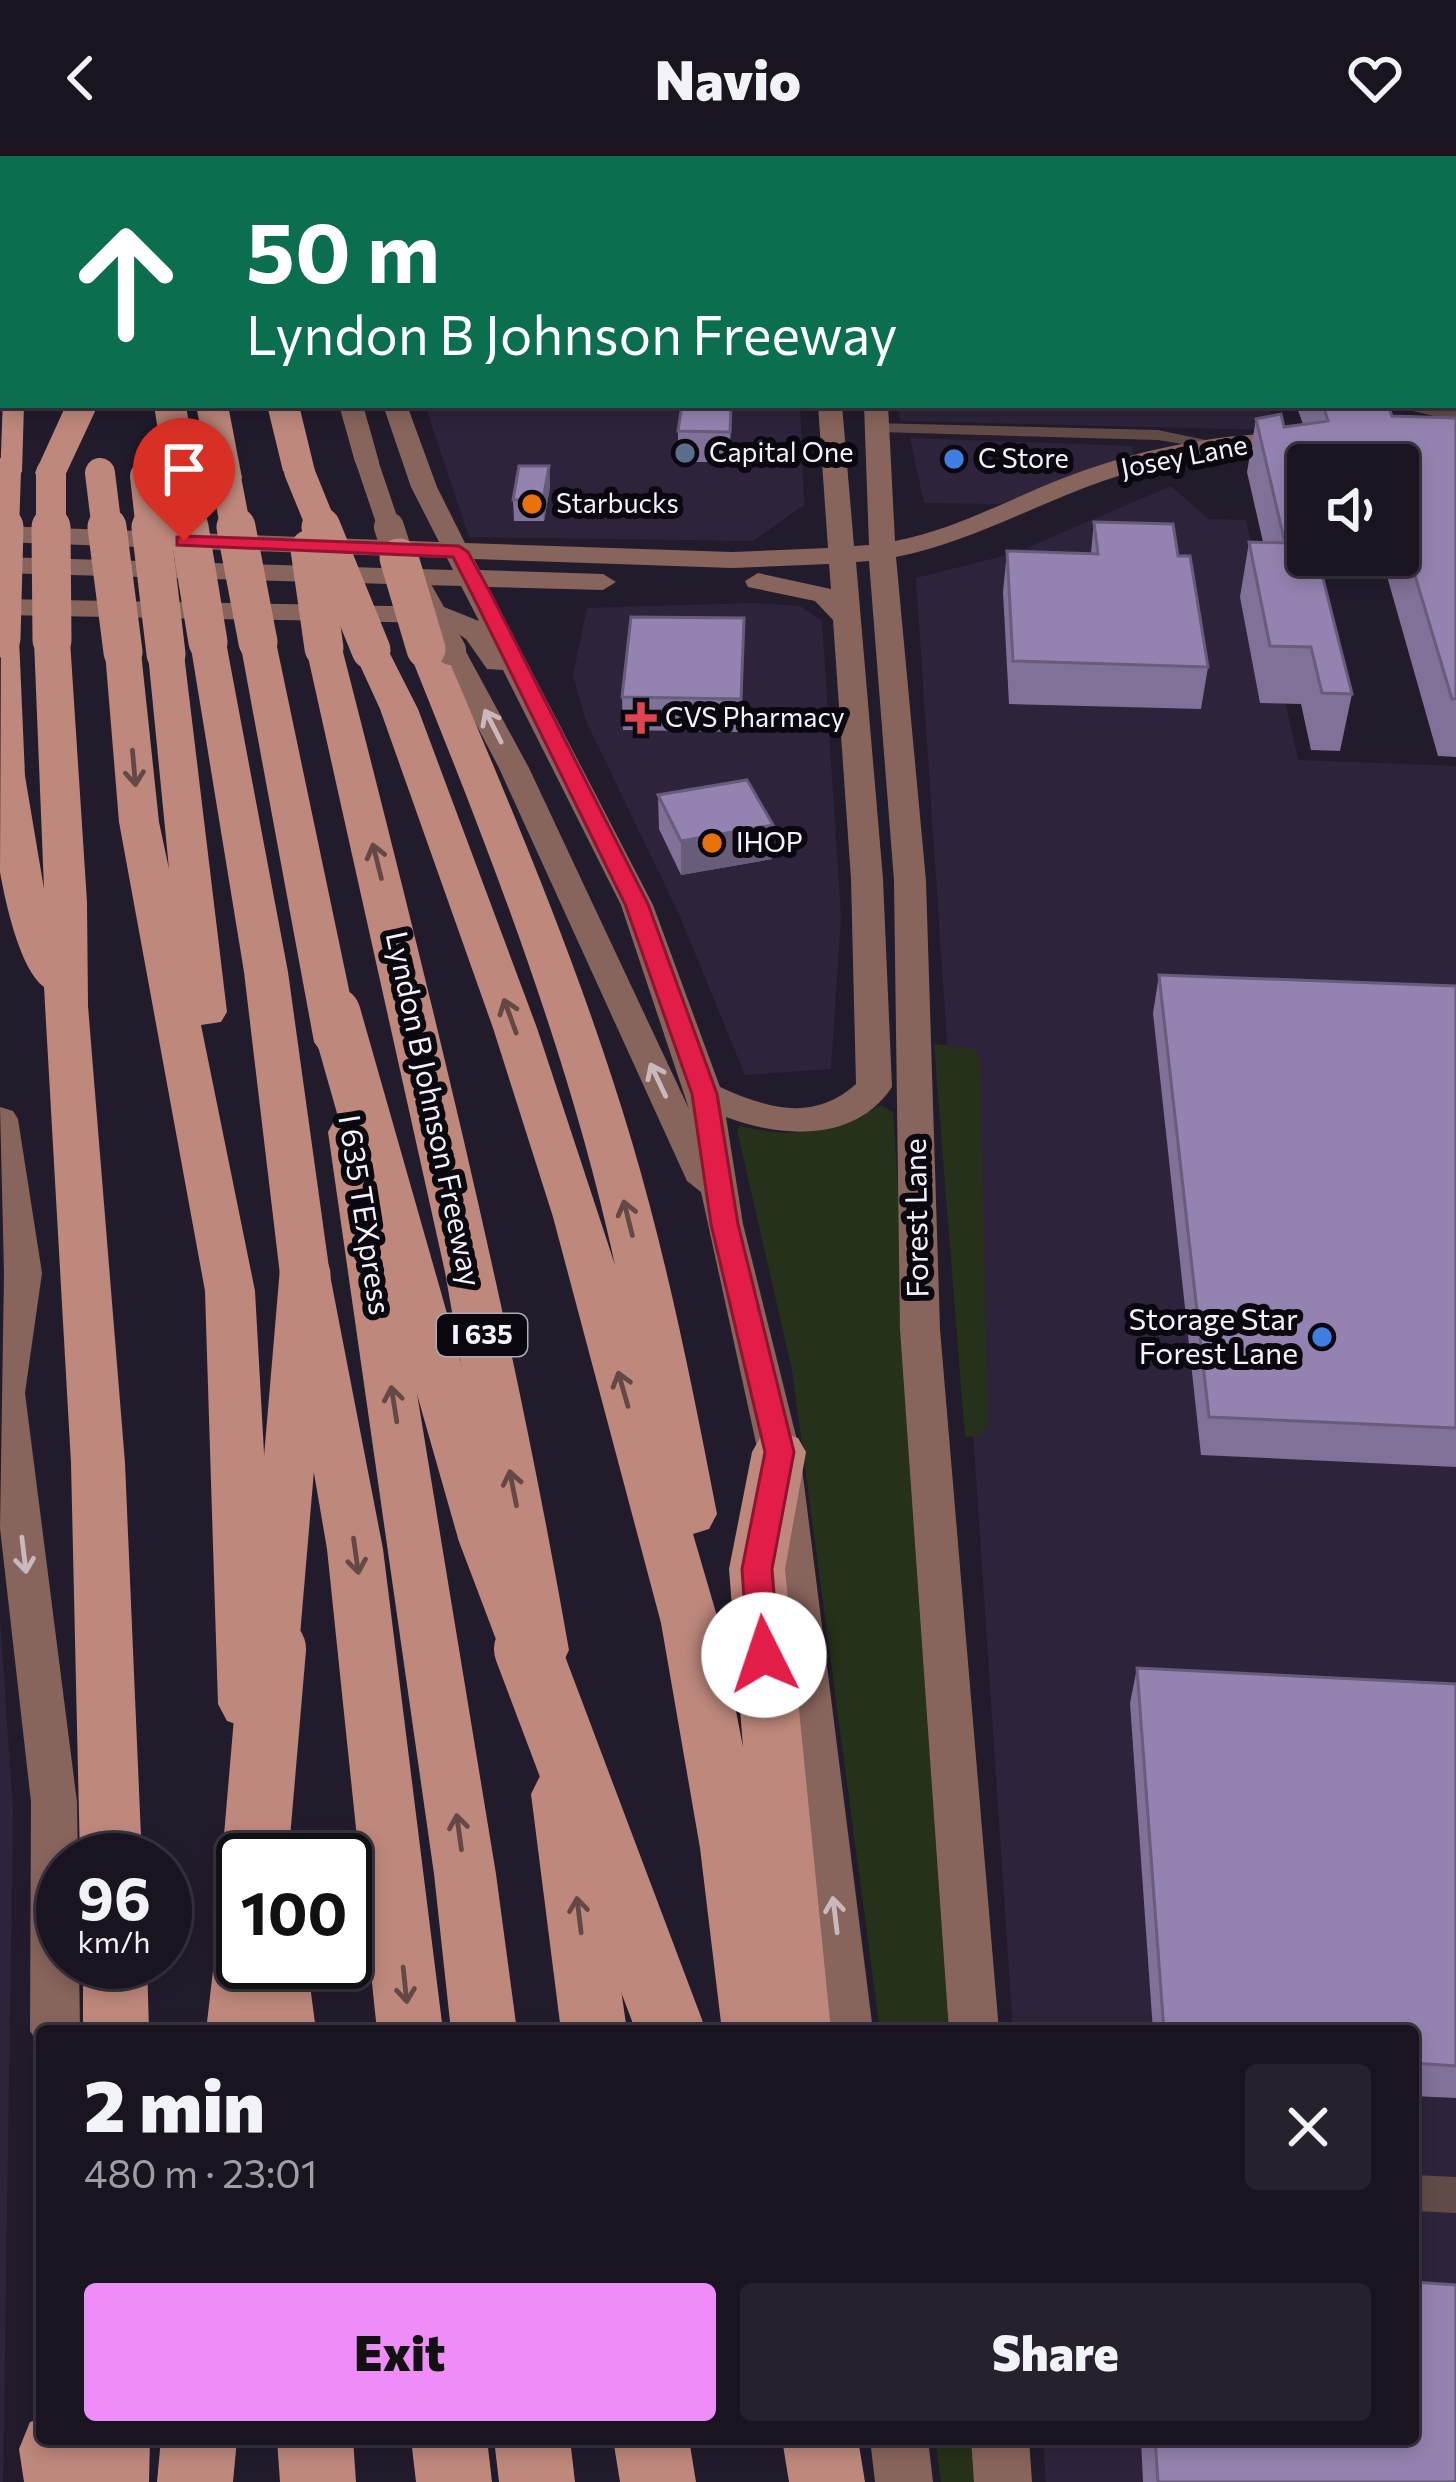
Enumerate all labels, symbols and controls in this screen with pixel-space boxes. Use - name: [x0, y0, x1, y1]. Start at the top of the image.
- icon: back: [48, 45, 114, 111]
- text: Navio: [655, 45, 801, 111]
- icon: heart: [1342, 45, 1408, 111]
- text: 50 m: [246, 198, 440, 300]
- icon: ahead: [48, 204, 204, 360]
- text: Lyndon B Johnson Freeway: [246, 300, 898, 366]
- pin: [133, 418, 235, 541]
- street label: Josey Lane: [1118, 427, 1250, 484]
- place label: Capital One: [709, 435, 854, 468]
- icon: arrive: [151, 436, 217, 502]
- marker: Capital One: [672, 440, 698, 466]
- place label: C Store: [978, 441, 1069, 474]
- map controls: [1287, 444, 1419, 576]
- button: sound: [1287, 444, 1419, 576]
- marker: C Store: [941, 446, 967, 472]
- place label: Starbucks: [556, 486, 679, 519]
- marker: Starbucks: [519, 491, 545, 517]
- place label: CVS Pharmacy: [665, 700, 845, 733]
- marker: CVS Pharmacy: [628, 705, 654, 731]
- one-way arrow: [480, 709, 503, 745]
- one-way arrow: [123, 748, 146, 787]
- place label: IHOP: [736, 825, 803, 858]
- marker: IHOP: [699, 830, 725, 856]
- one-way arrow: [365, 842, 387, 880]
- street label: Lyndon B Johnson Freeway: [380, 928, 491, 1289]
- one-way arrow: [498, 998, 520, 1035]
- one-way arrow: [646, 1063, 668, 1099]
- street label: I 635 TEXpress: [332, 1112, 401, 1317]
- street label: Forest Lane: [895, 1138, 934, 1298]
- one-way arrow: [616, 1200, 638, 1238]
- place label: Storage Star Forest Lane: [1129, 1299, 1298, 1370]
- road number: I 635: [437, 1314, 527, 1356]
- marker: Storage Star Forest Lane: [1309, 1324, 1335, 1350]
- one-way arrow: [611, 1371, 633, 1409]
- one-way arrow: [382, 1386, 405, 1425]
- one-way arrow: [501, 1470, 523, 1509]
- one-way arrow: [14, 1535, 36, 1574]
- one-way arrow: [345, 1536, 368, 1575]
- position arrow: [701, 1592, 827, 1718]
- one-way arrow: [447, 1813, 470, 1852]
- speed limit sign: 100: [216, 1833, 372, 1989]
- text: 96: [77, 1859, 151, 1932]
- one-way arrow: [568, 1896, 590, 1935]
- one-way arrow: [823, 1896, 845, 1935]
- text: km/h: [78, 1922, 150, 1959]
- one-way arrow: [394, 1965, 417, 2004]
- text: 2 min: [84, 2059, 265, 2147]
- button: close: [1245, 2064, 1371, 2190]
- text: 480 m · 23:01: [84, 2148, 317, 2196]
- button: Exit: [84, 2283, 716, 2421]
- button: Share: [740, 2283, 1371, 2421]

